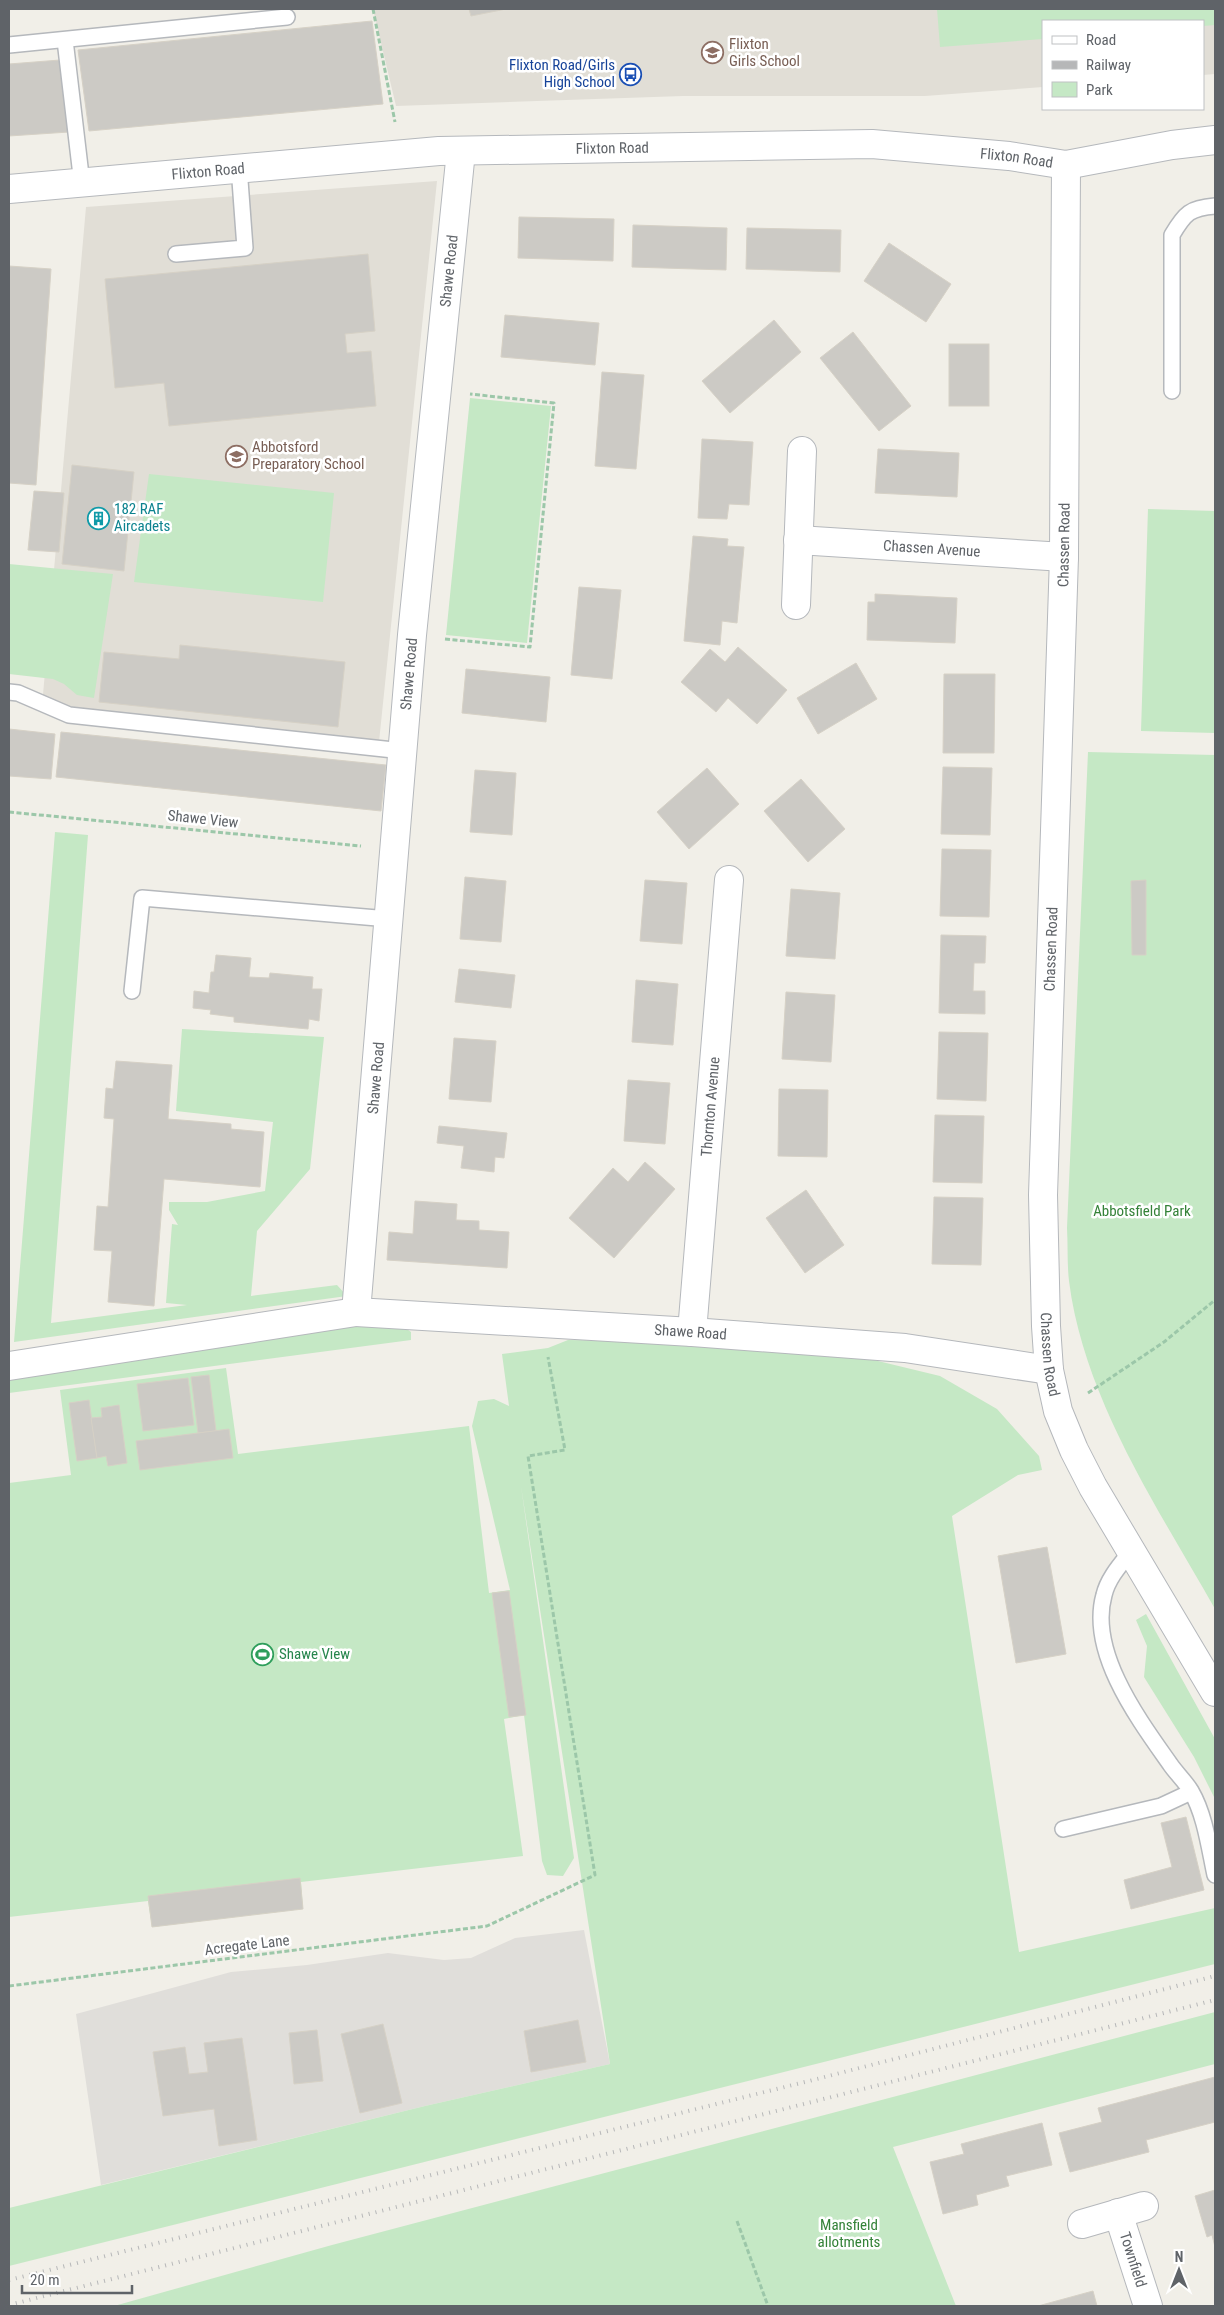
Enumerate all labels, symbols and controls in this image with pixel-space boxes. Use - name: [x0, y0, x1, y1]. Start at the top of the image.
- legend: [1042, 20, 1204, 110]
- text: Road: [1086, 31, 1116, 49]
- place label: Flixton Girls School: [729, 35, 800, 70]
- school or university icon: Flixton Girls School: [701, 41, 725, 65]
- place label: Flixton Road/Girls High School: [509, 56, 615, 91]
- text: Railway: [1086, 56, 1131, 74]
- bus stop icon: Flixton Road/Girls High School: [619, 62, 643, 86]
- text: Park: [1086, 81, 1113, 99]
- street label: Flixton Road: [575, 139, 649, 158]
- street label: Flixton Road: [979, 145, 1054, 172]
- street label: Flixton Road: [171, 159, 246, 184]
- street label: Shawe Road: [436, 234, 462, 308]
- place label: Abbotsford Preparatory School: [252, 438, 365, 473]
- school or university icon: Abbotsford Preparatory School: [224, 444, 248, 468]
- place label: 182 RAF Aircadets: [114, 500, 171, 535]
- street label: Chassen Road: [1054, 503, 1074, 587]
- building icon: 182 RAF Aircadets: [86, 506, 110, 530]
- street label: Chassen Avenue: [882, 536, 981, 561]
- street label: Shawe Road: [397, 637, 421, 711]
- street label: Shawe View: [167, 806, 240, 832]
- street label: Chassen Road: [1041, 906, 1061, 992]
- street label: Shawe Road: [364, 1041, 388, 1115]
- street label: Thornton Avenue: [697, 1056, 723, 1157]
- park label: Abbotsfield Park: [1093, 1202, 1191, 1220]
- street label: Chassen Road: [1037, 1312, 1064, 1398]
- street label: Shawe Road: [654, 1321, 727, 1344]
- sports icon: Shawe View: [251, 1642, 275, 1666]
- place label: Shawe View: [279, 1645, 350, 1663]
- street label: Acregate Lane: [204, 1931, 290, 1959]
- park label: Mansfield allotments: [818, 2216, 881, 2251]
- street label: Townfield: [1116, 2230, 1150, 2289]
- north arrow: [1154, 2245, 1204, 2295]
- text: N: [1175, 2249, 1183, 2265]
- scale bar: [22, 2262, 132, 2294]
- text: 20 m: [30, 2271, 60, 2289]

